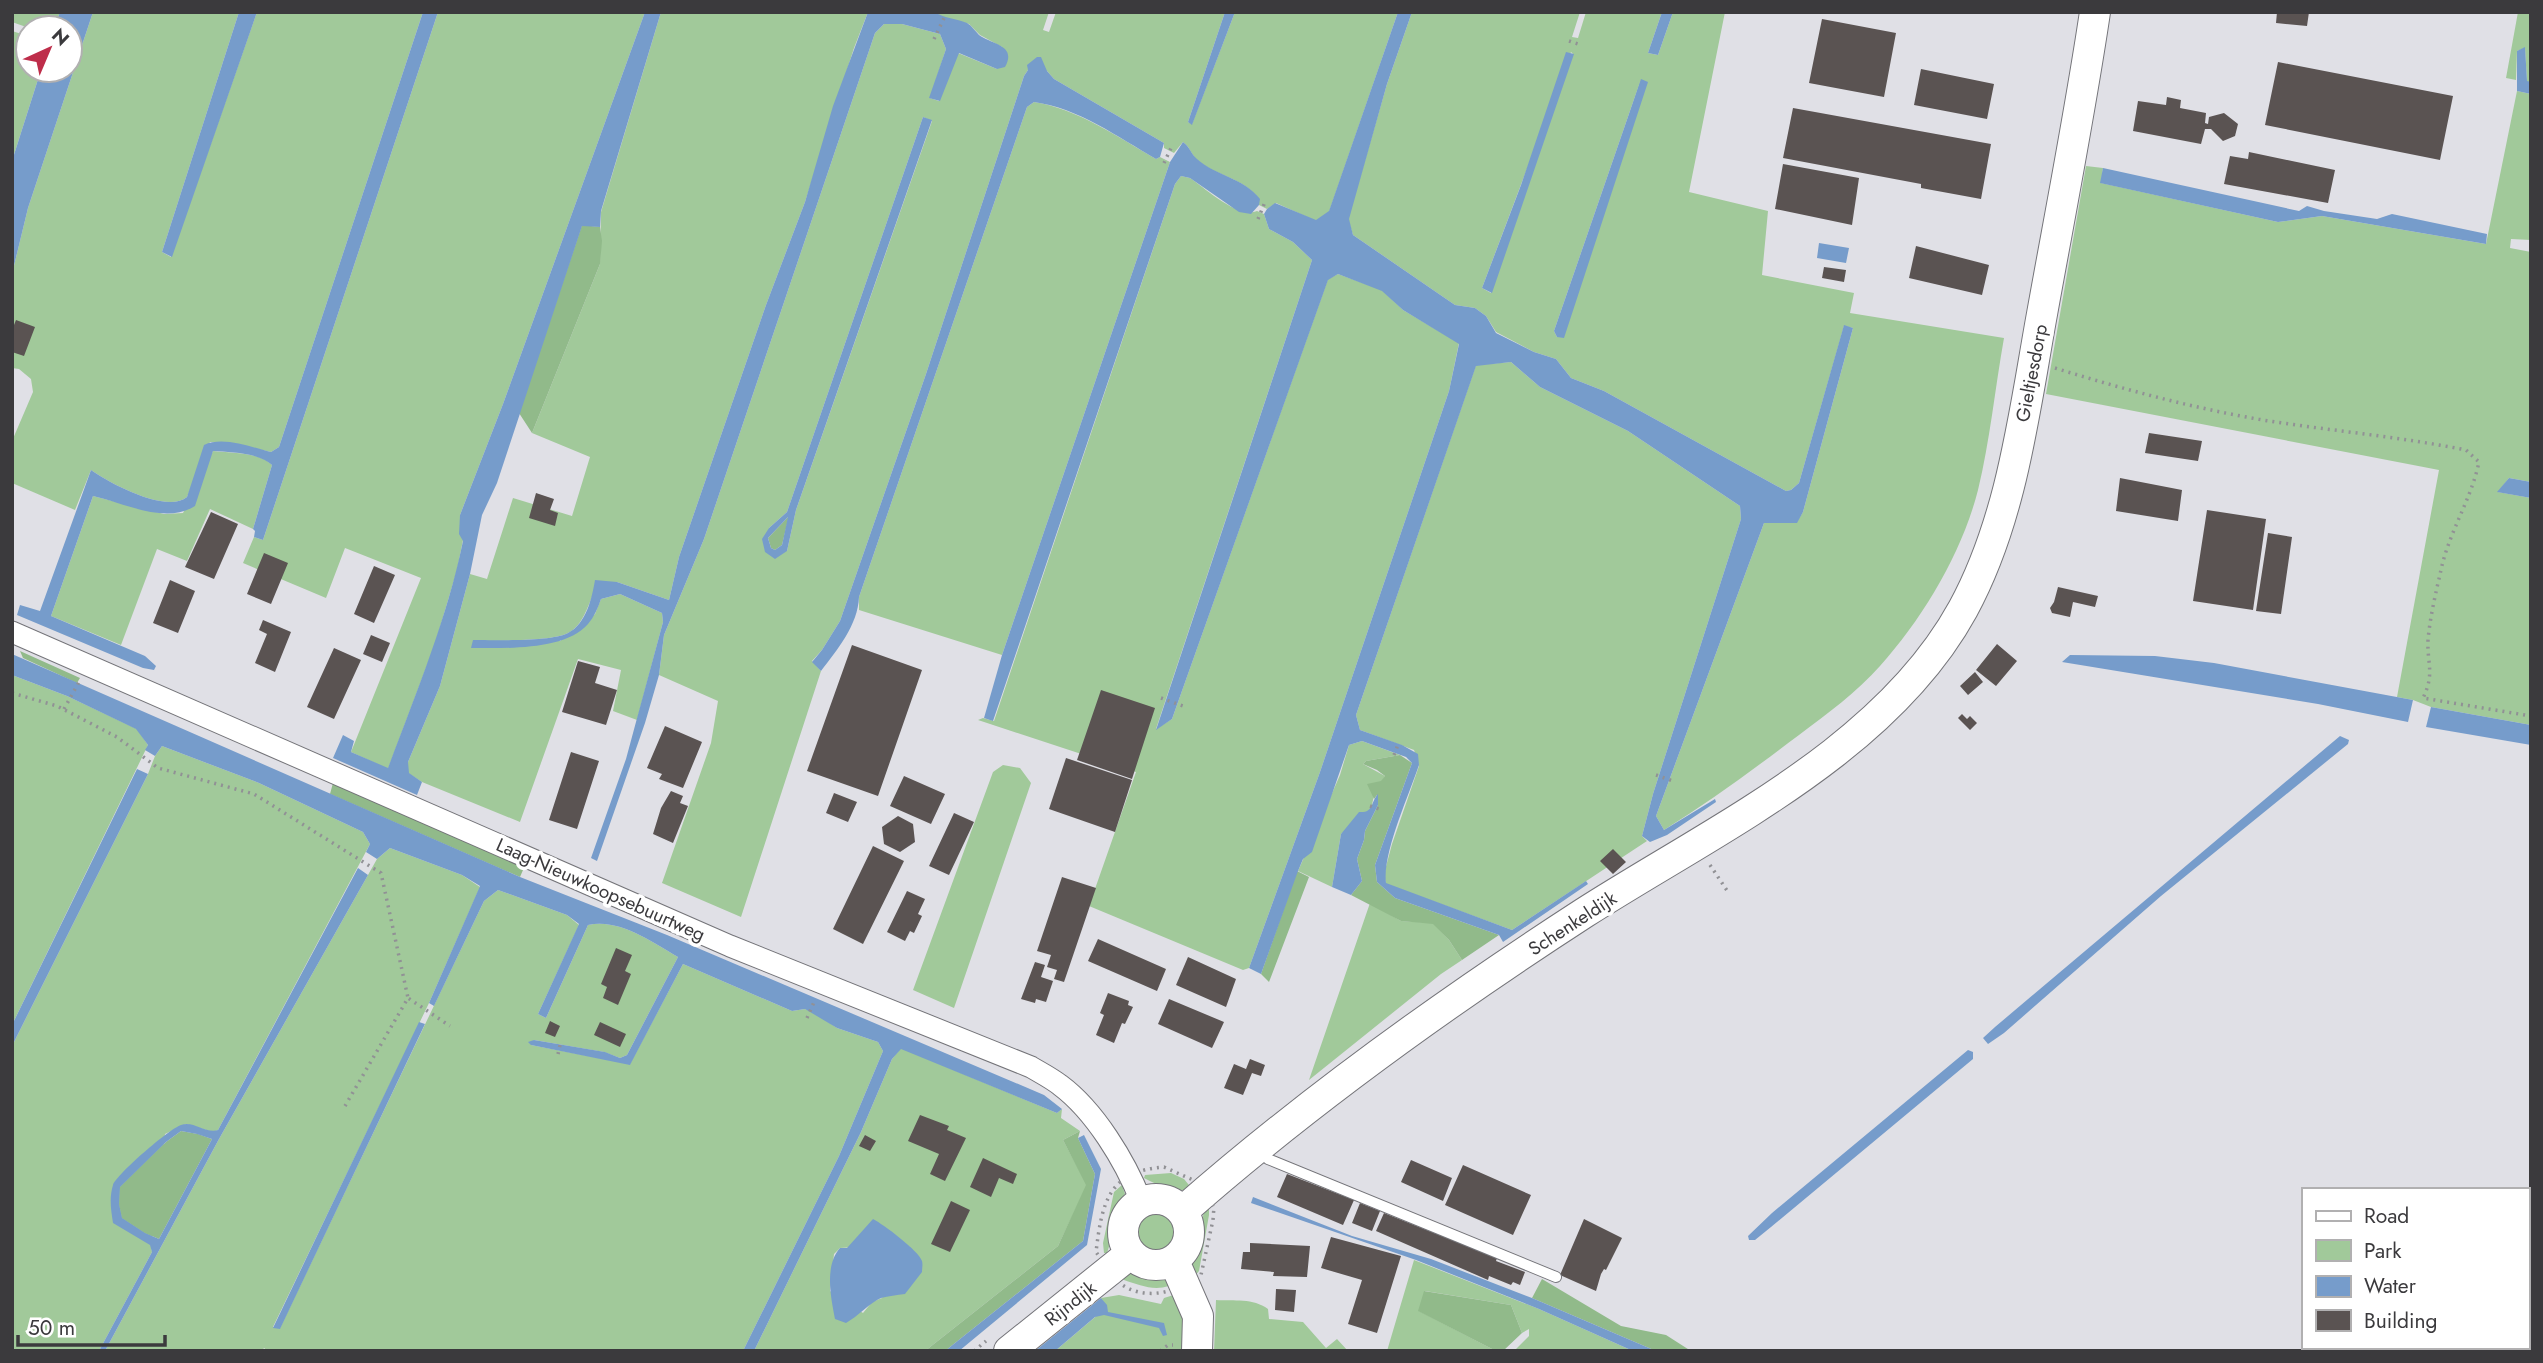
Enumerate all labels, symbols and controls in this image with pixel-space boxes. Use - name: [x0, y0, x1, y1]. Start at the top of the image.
- north arrow: [14, 14, 84, 84]
- text: N: [46, 22, 75, 52]
- street label: Gieltjesdorp: [2009, 322, 2054, 424]
- street label: Laag-Nieuwkoopsebuurtweg: [492, 831, 710, 948]
- street label: Schenkeldijk: [1523, 884, 1622, 962]
- legend: [2302, 1188, 2529, 1349]
- text: Road: [2364, 1201, 2409, 1231]
- text: Park: [2364, 1236, 2402, 1266]
- text: Water: [2364, 1271, 2417, 1301]
- street label: Rijndijk: [1039, 1274, 1102, 1332]
- scale bar: [18, 1304, 164, 1348]
- text: Building: [2364, 1306, 2437, 1336]
- text: 50 m: [28, 1313, 75, 1343]

